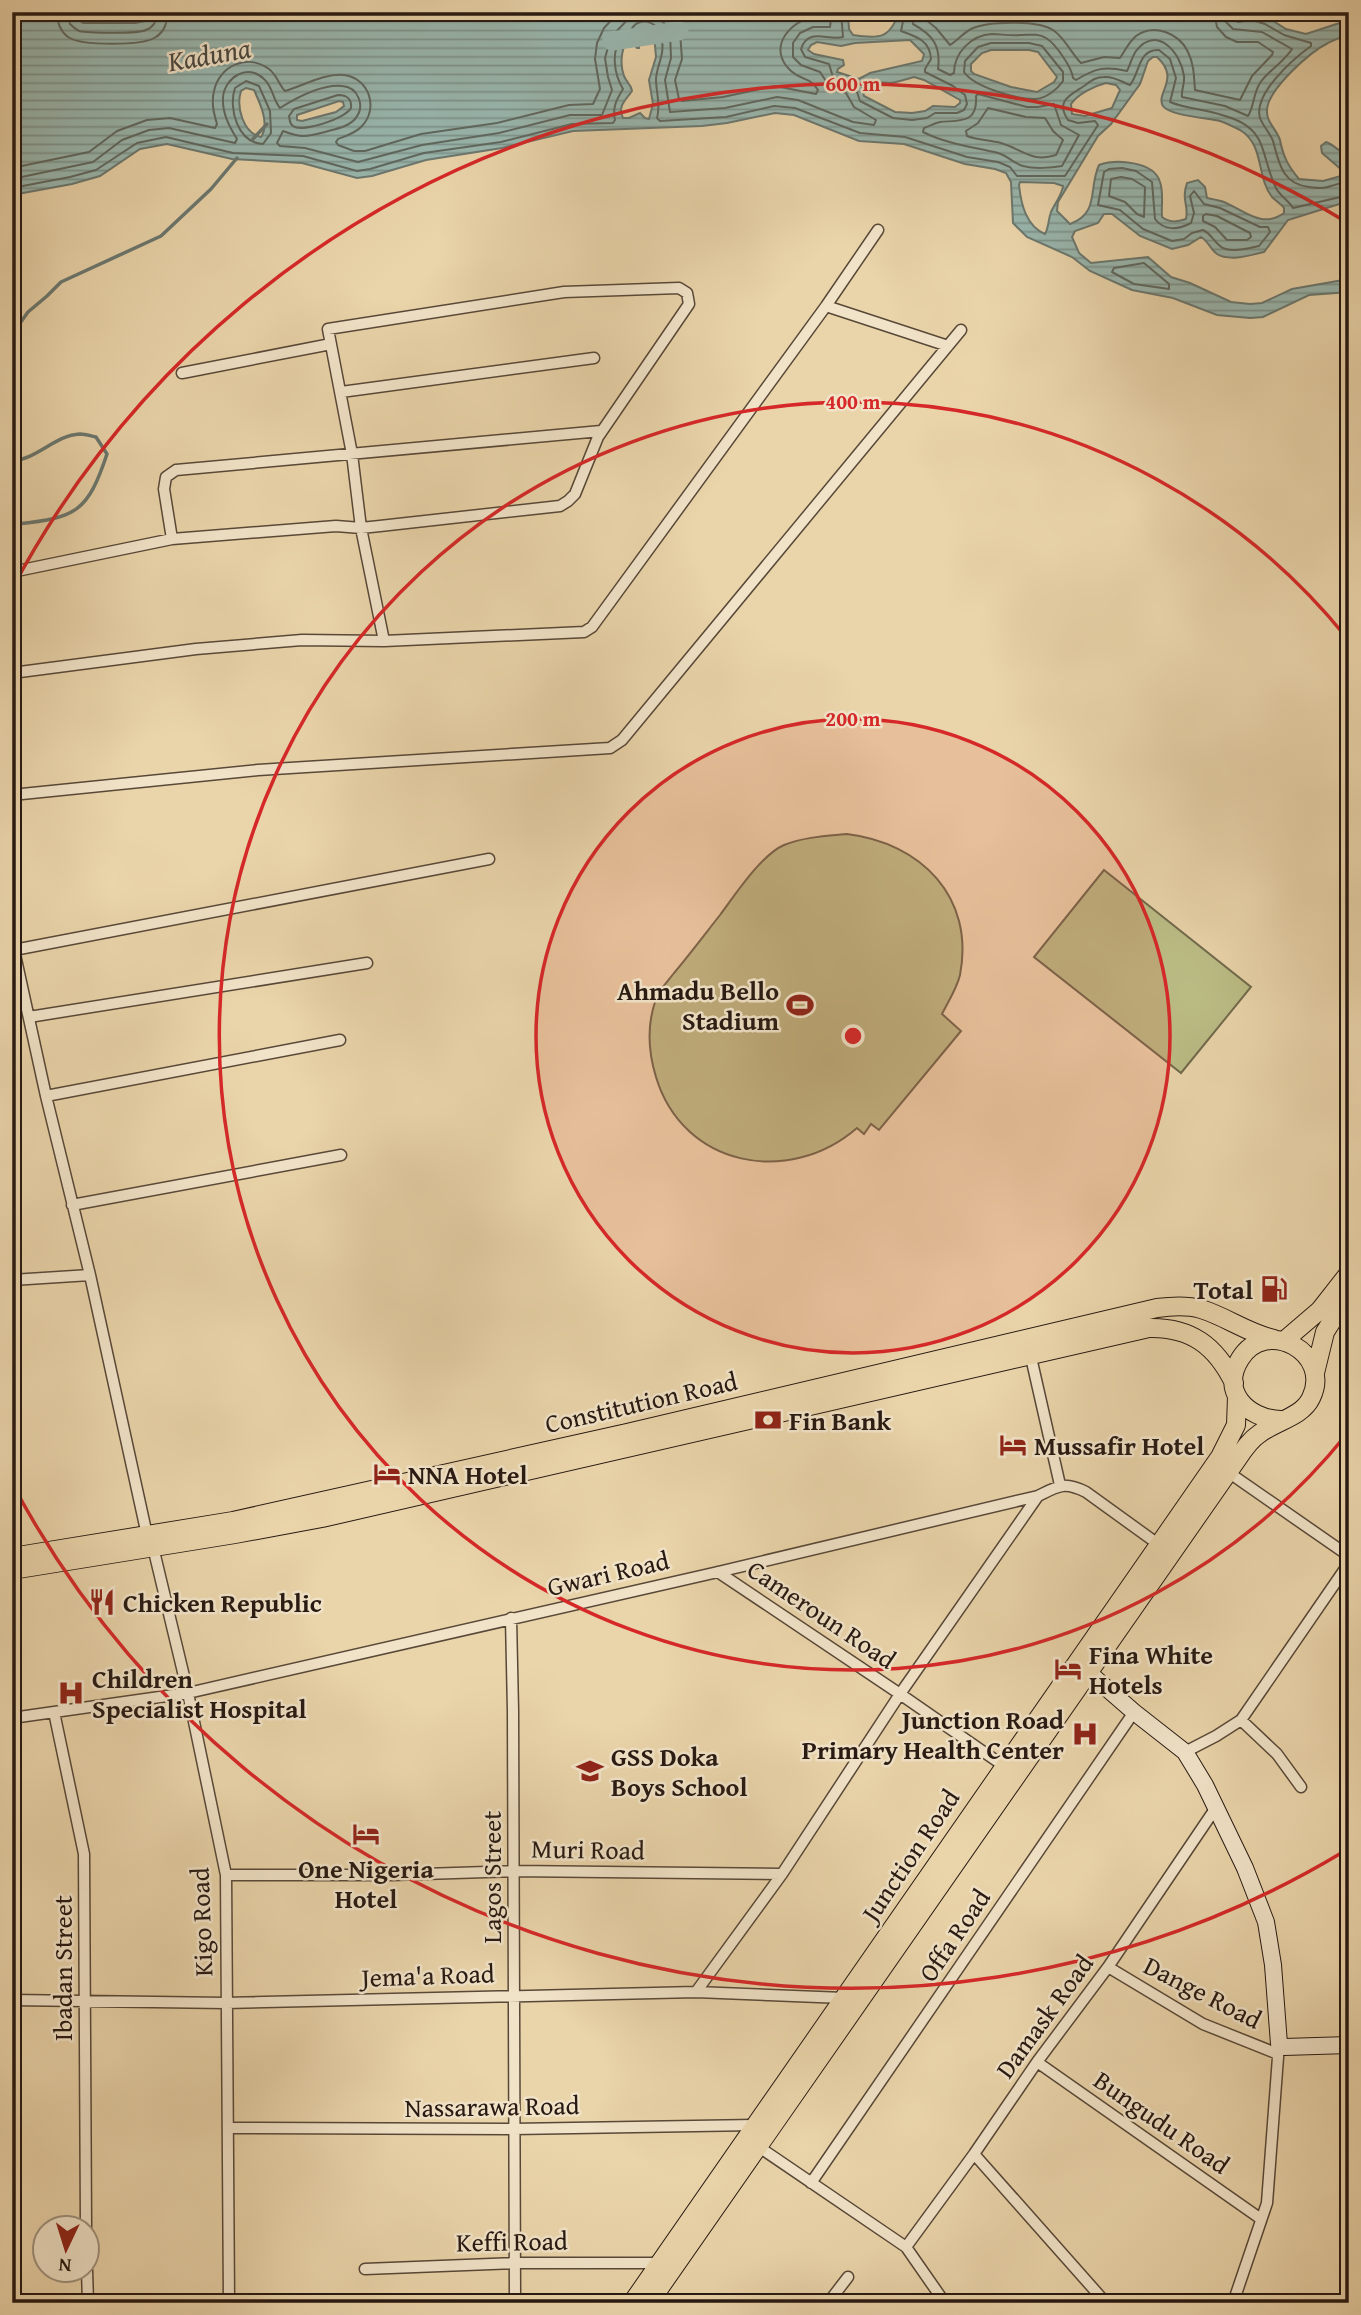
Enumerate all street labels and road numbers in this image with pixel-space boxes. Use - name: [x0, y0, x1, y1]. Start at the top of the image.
- street label: Constitution Road: [541, 1361, 741, 1443]
- street label: Gwari Road: [543, 1540, 673, 1606]
- street label: Cameroun Road: [740, 1550, 904, 1678]
- street label: Junction Road: [849, 1781, 969, 1932]
- street label: Lagos Street: [472, 1811, 511, 1943]
- street label: Muri Road: [531, 1829, 645, 1869]
- street label: Kigo Road: [180, 1867, 222, 1977]
- street label: Offa Road: [909, 1881, 1000, 1989]
- street label: Ibadan Street: [43, 1895, 82, 2041]
- street label: Damask Road: [986, 1946, 1103, 2086]
- street label: Dange Road: [1137, 1946, 1269, 2038]
- street label: Jema'a Road: [358, 1953, 495, 1997]
- street label: Bungudu Road: [1086, 2061, 1238, 2183]
- street label: Nassarawa Road: [404, 2085, 580, 2127]
- street label: Keffi Road: [456, 2221, 568, 2261]

